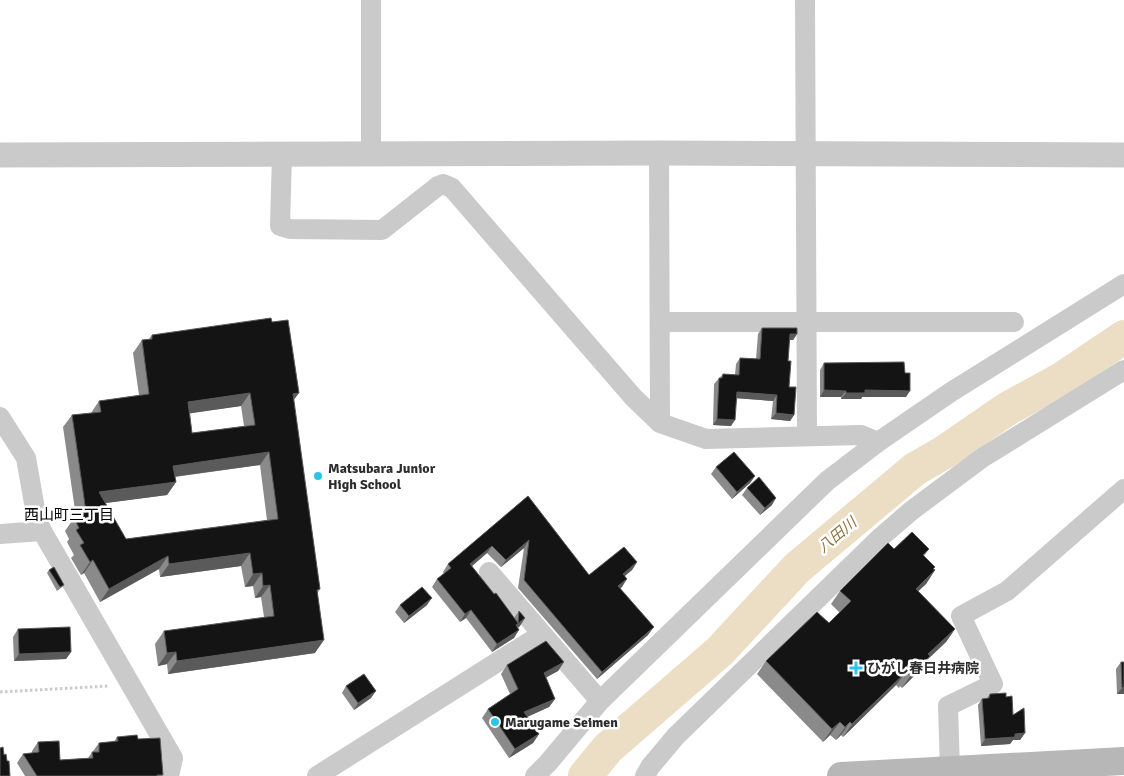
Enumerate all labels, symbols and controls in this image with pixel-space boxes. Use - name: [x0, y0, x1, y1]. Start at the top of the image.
- place label: Matsubara Junior High School: [328, 460, 436, 493]
- marker: Matsubara Junior High School: [312, 470, 324, 482]
- district label: 西山町三丁目: [24, 506, 114, 524]
- water label: 八田川: [814, 512, 862, 556]
- place label: ひがし春日井病院: [867, 660, 979, 677]
- marker: ひがし春日井病院: [849, 661, 863, 675]
- place label: Marugame Seimen: [505, 714, 618, 731]
- marker: Marugame Seimen: [489, 716, 501, 728]

